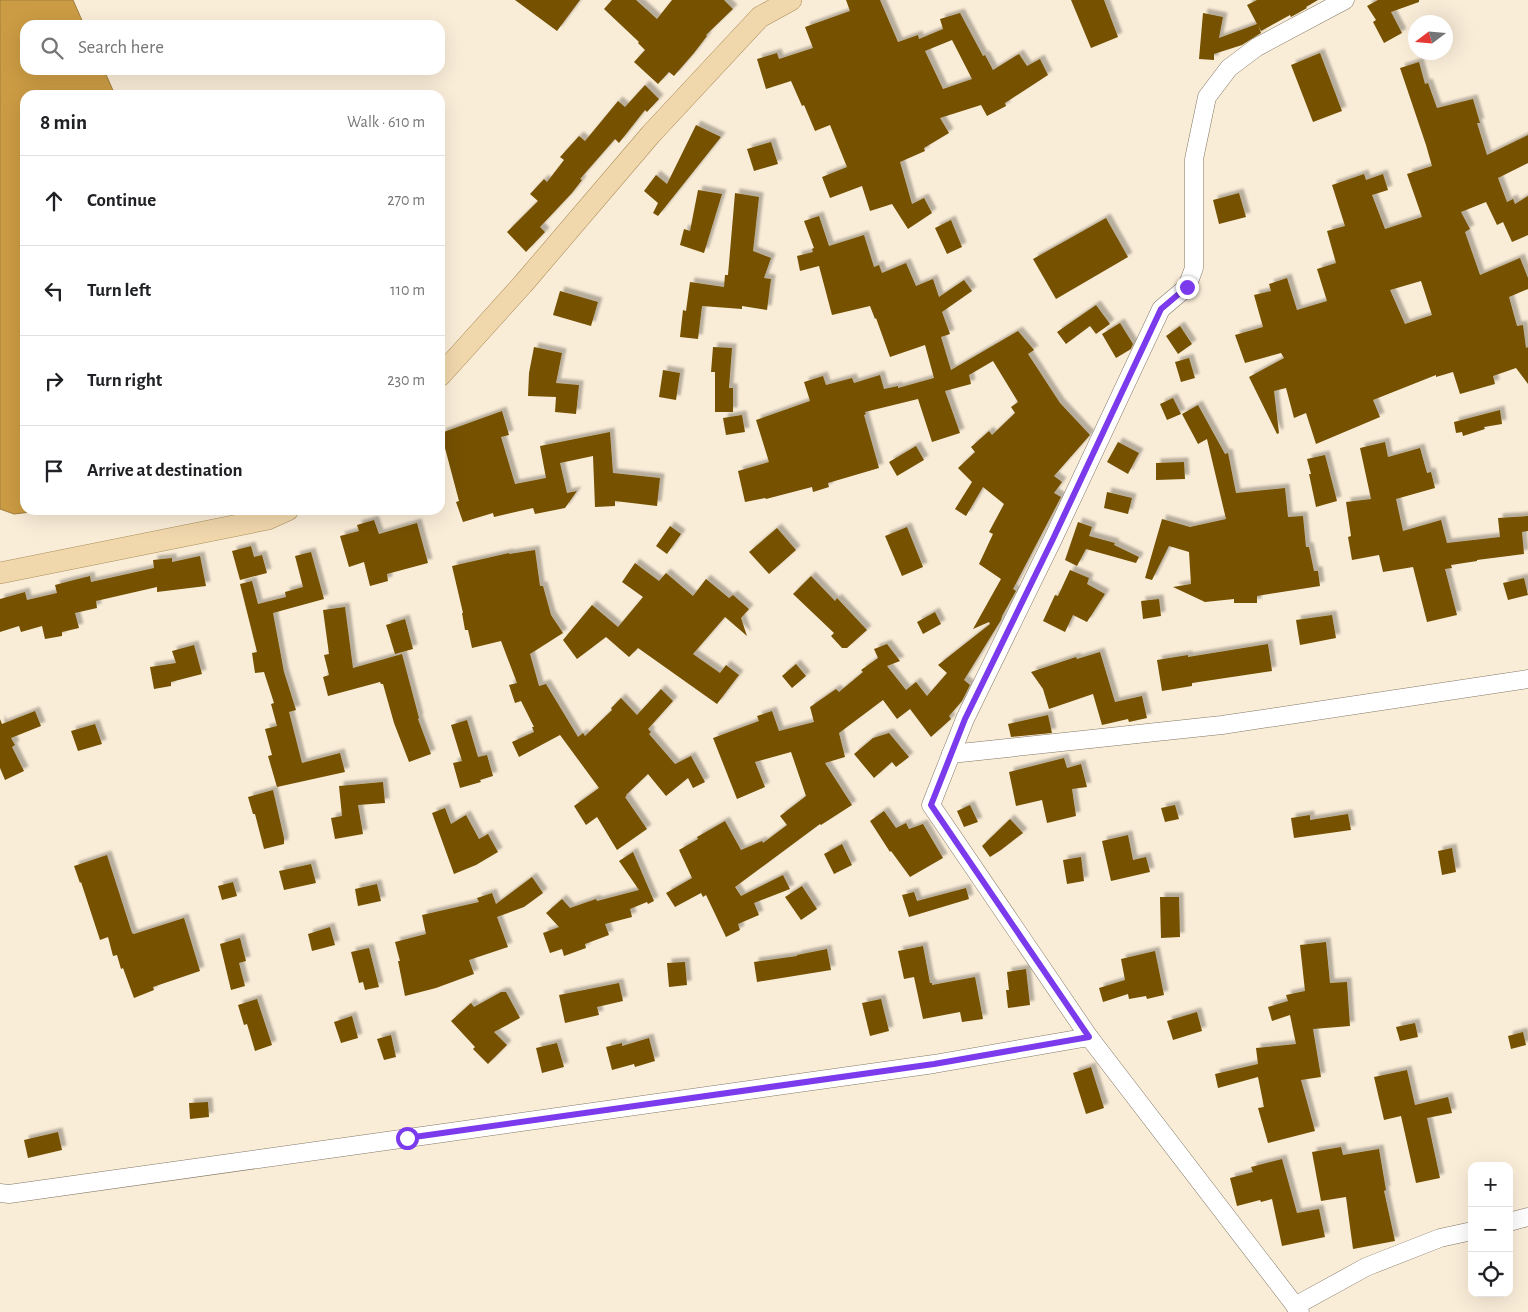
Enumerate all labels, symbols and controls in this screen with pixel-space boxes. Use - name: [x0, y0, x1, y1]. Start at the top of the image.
- north arrow: [1408, 15, 1453, 60]
- search box: [20, 20, 445, 75]
- icon: search: [38, 34, 66, 62]
- text: Search here: [78, 38, 164, 57]
- text: 8 min: [40, 112, 87, 133]
- text: Walk · 610 m: [347, 114, 425, 130]
- icon: ahead: [40, 187, 68, 215]
- text: Continue: [87, 191, 156, 210]
- text: 270 m: [387, 192, 425, 208]
- route end: [1176, 276, 1199, 299]
- icon: left: [40, 277, 68, 305]
- text: Turn left: [87, 281, 151, 300]
- text: 110 m: [390, 282, 425, 298]
- icon: right: [40, 367, 68, 395]
- text: Turn right: [87, 371, 162, 390]
- text: 230 m: [387, 372, 425, 388]
- icon: arrive: [40, 457, 68, 485]
- text: Arrive at destination: [87, 461, 243, 480]
- route start: [396, 1127, 419, 1150]
- map controls: [1468, 1162, 1513, 1297]
- button: +: [1468, 1162, 1513, 1207]
- button: −: [1468, 1207, 1513, 1252]
- button: locate: [1468, 1252, 1513, 1297]

